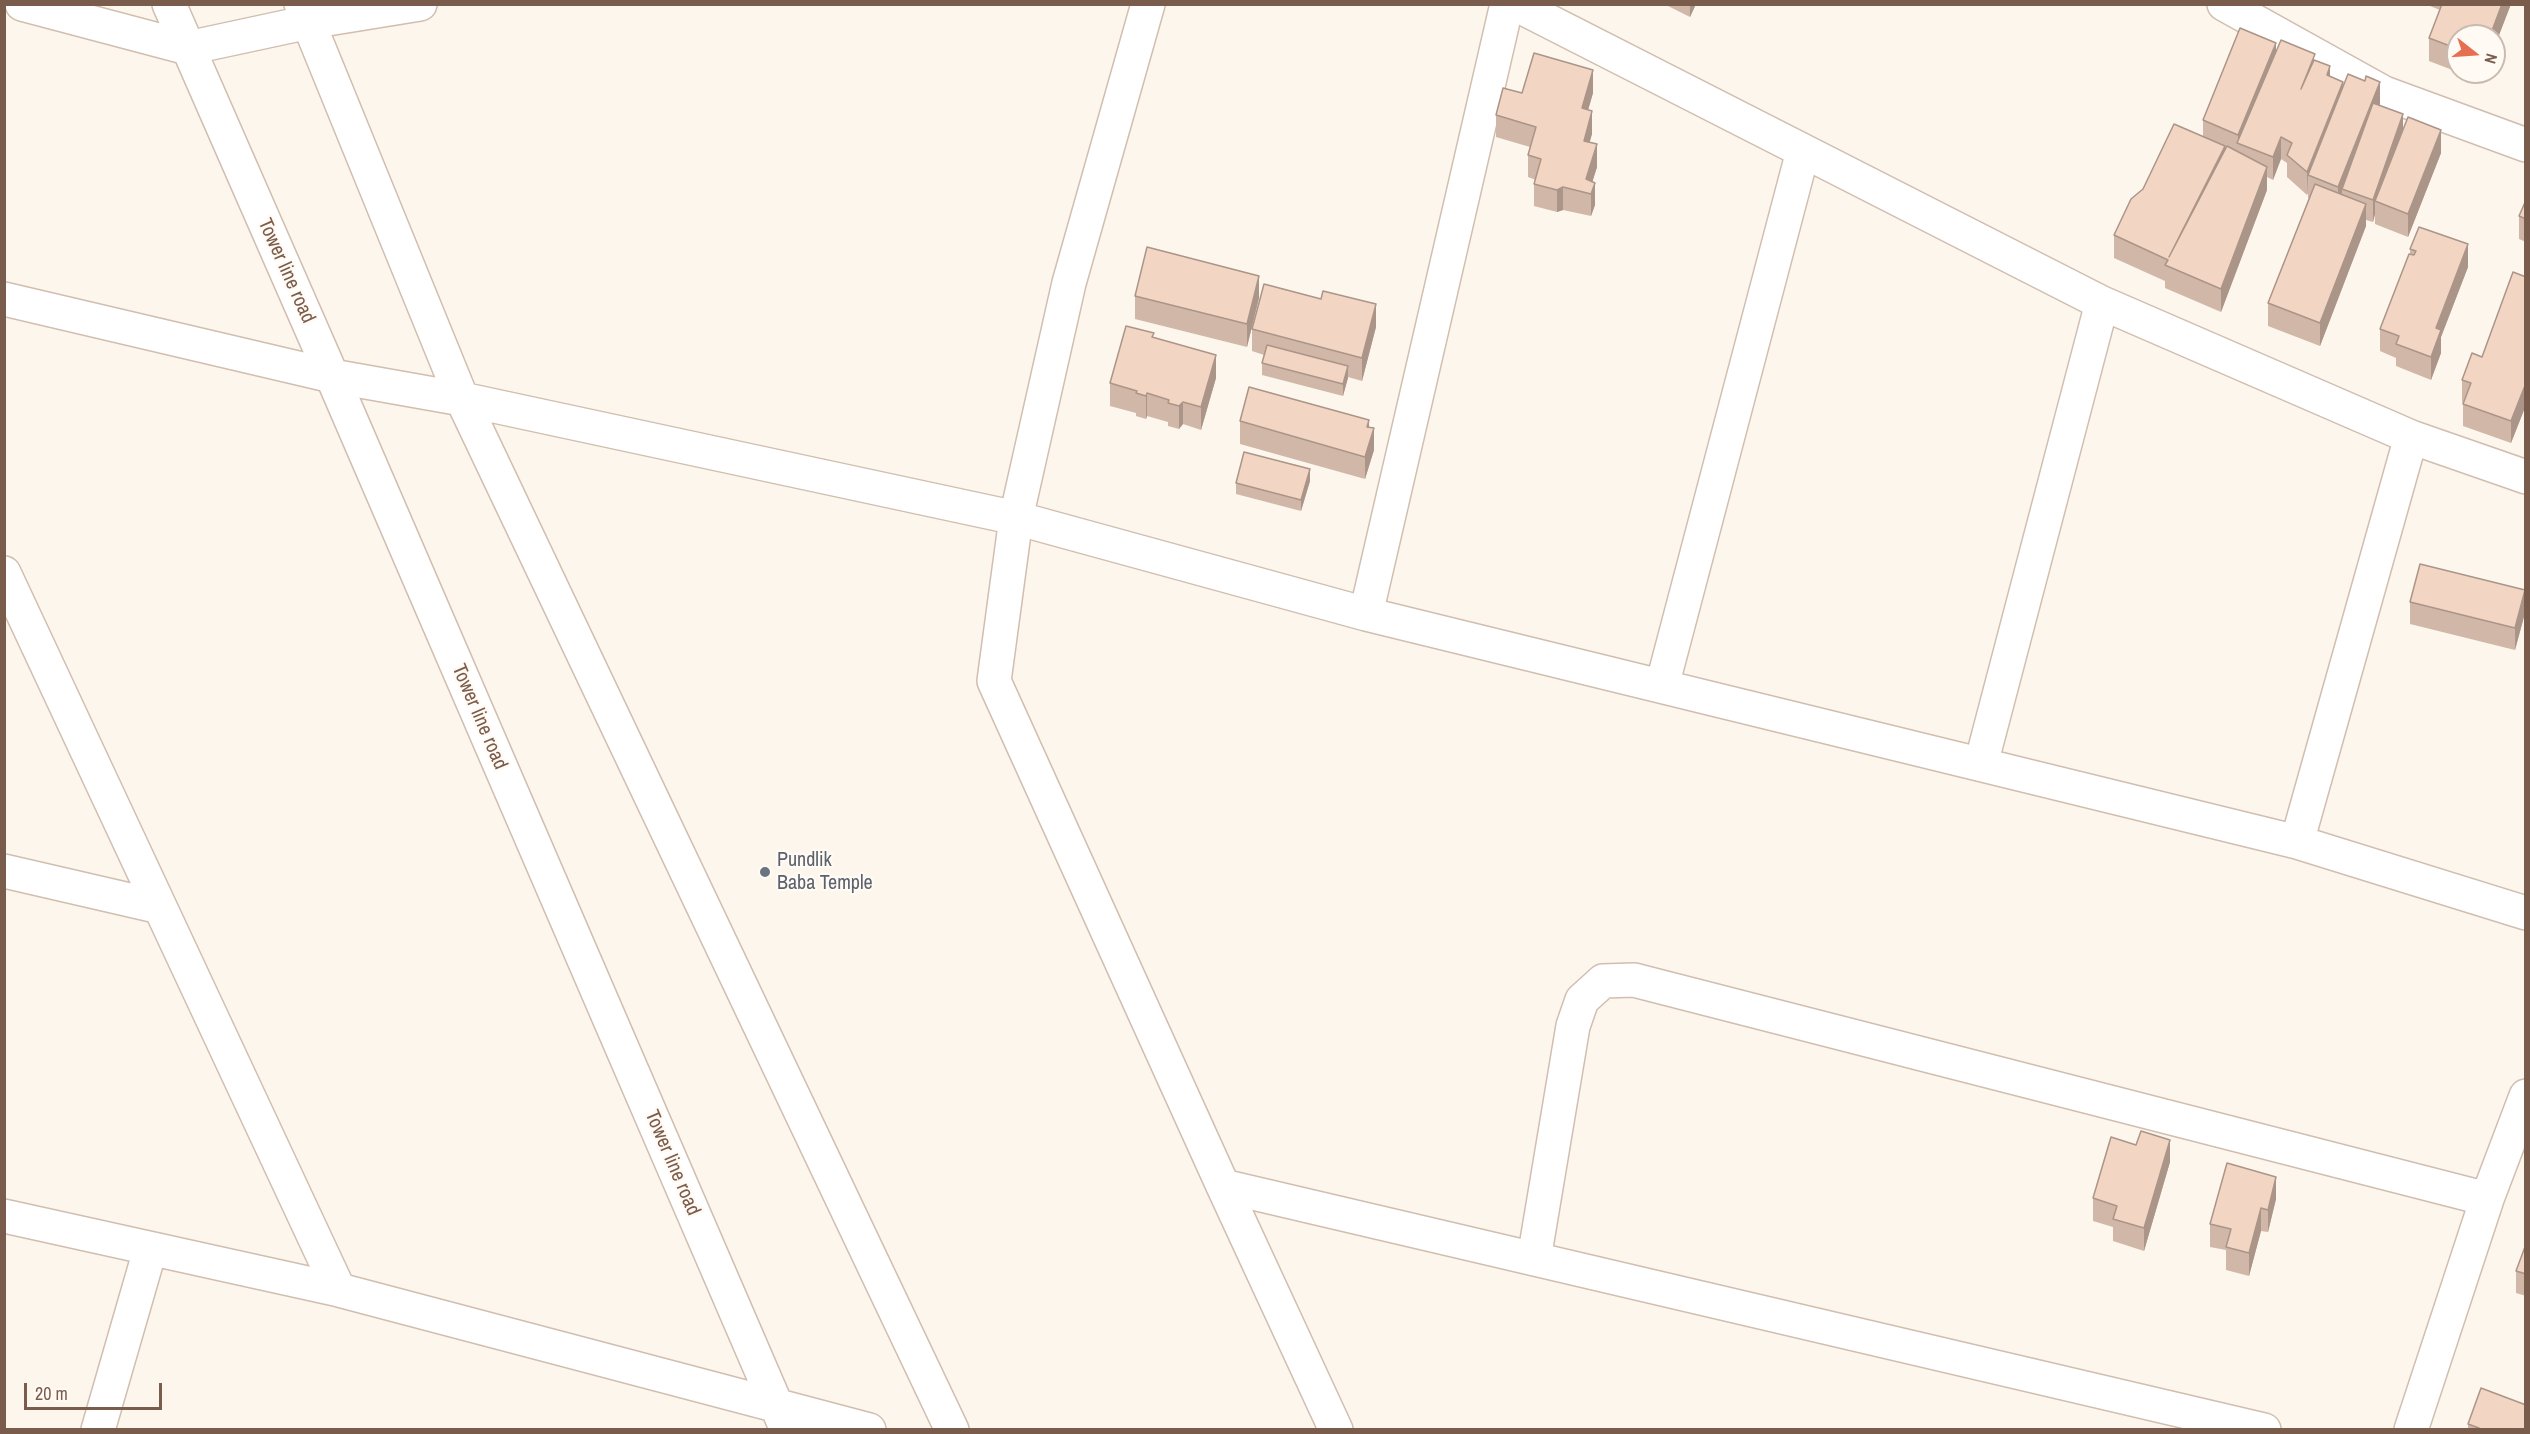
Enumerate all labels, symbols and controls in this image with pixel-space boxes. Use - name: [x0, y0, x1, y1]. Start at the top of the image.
- north arrow: [2446, 24, 2506, 84]
- text: N: [2479, 51, 2503, 66]
- street label: Tower line road: [252, 215, 320, 327]
- street label: Tower line road: [446, 661, 512, 773]
- place label: Pundlik Baba Temple: [777, 849, 873, 896]
- marker: Pundlik Baba Temple: [758, 865, 772, 879]
- street label: Tower line road: [639, 1107, 705, 1219]
- scale bar: [27, 1371, 165, 1409]
- text: 20 m: [35, 1381, 68, 1406]

